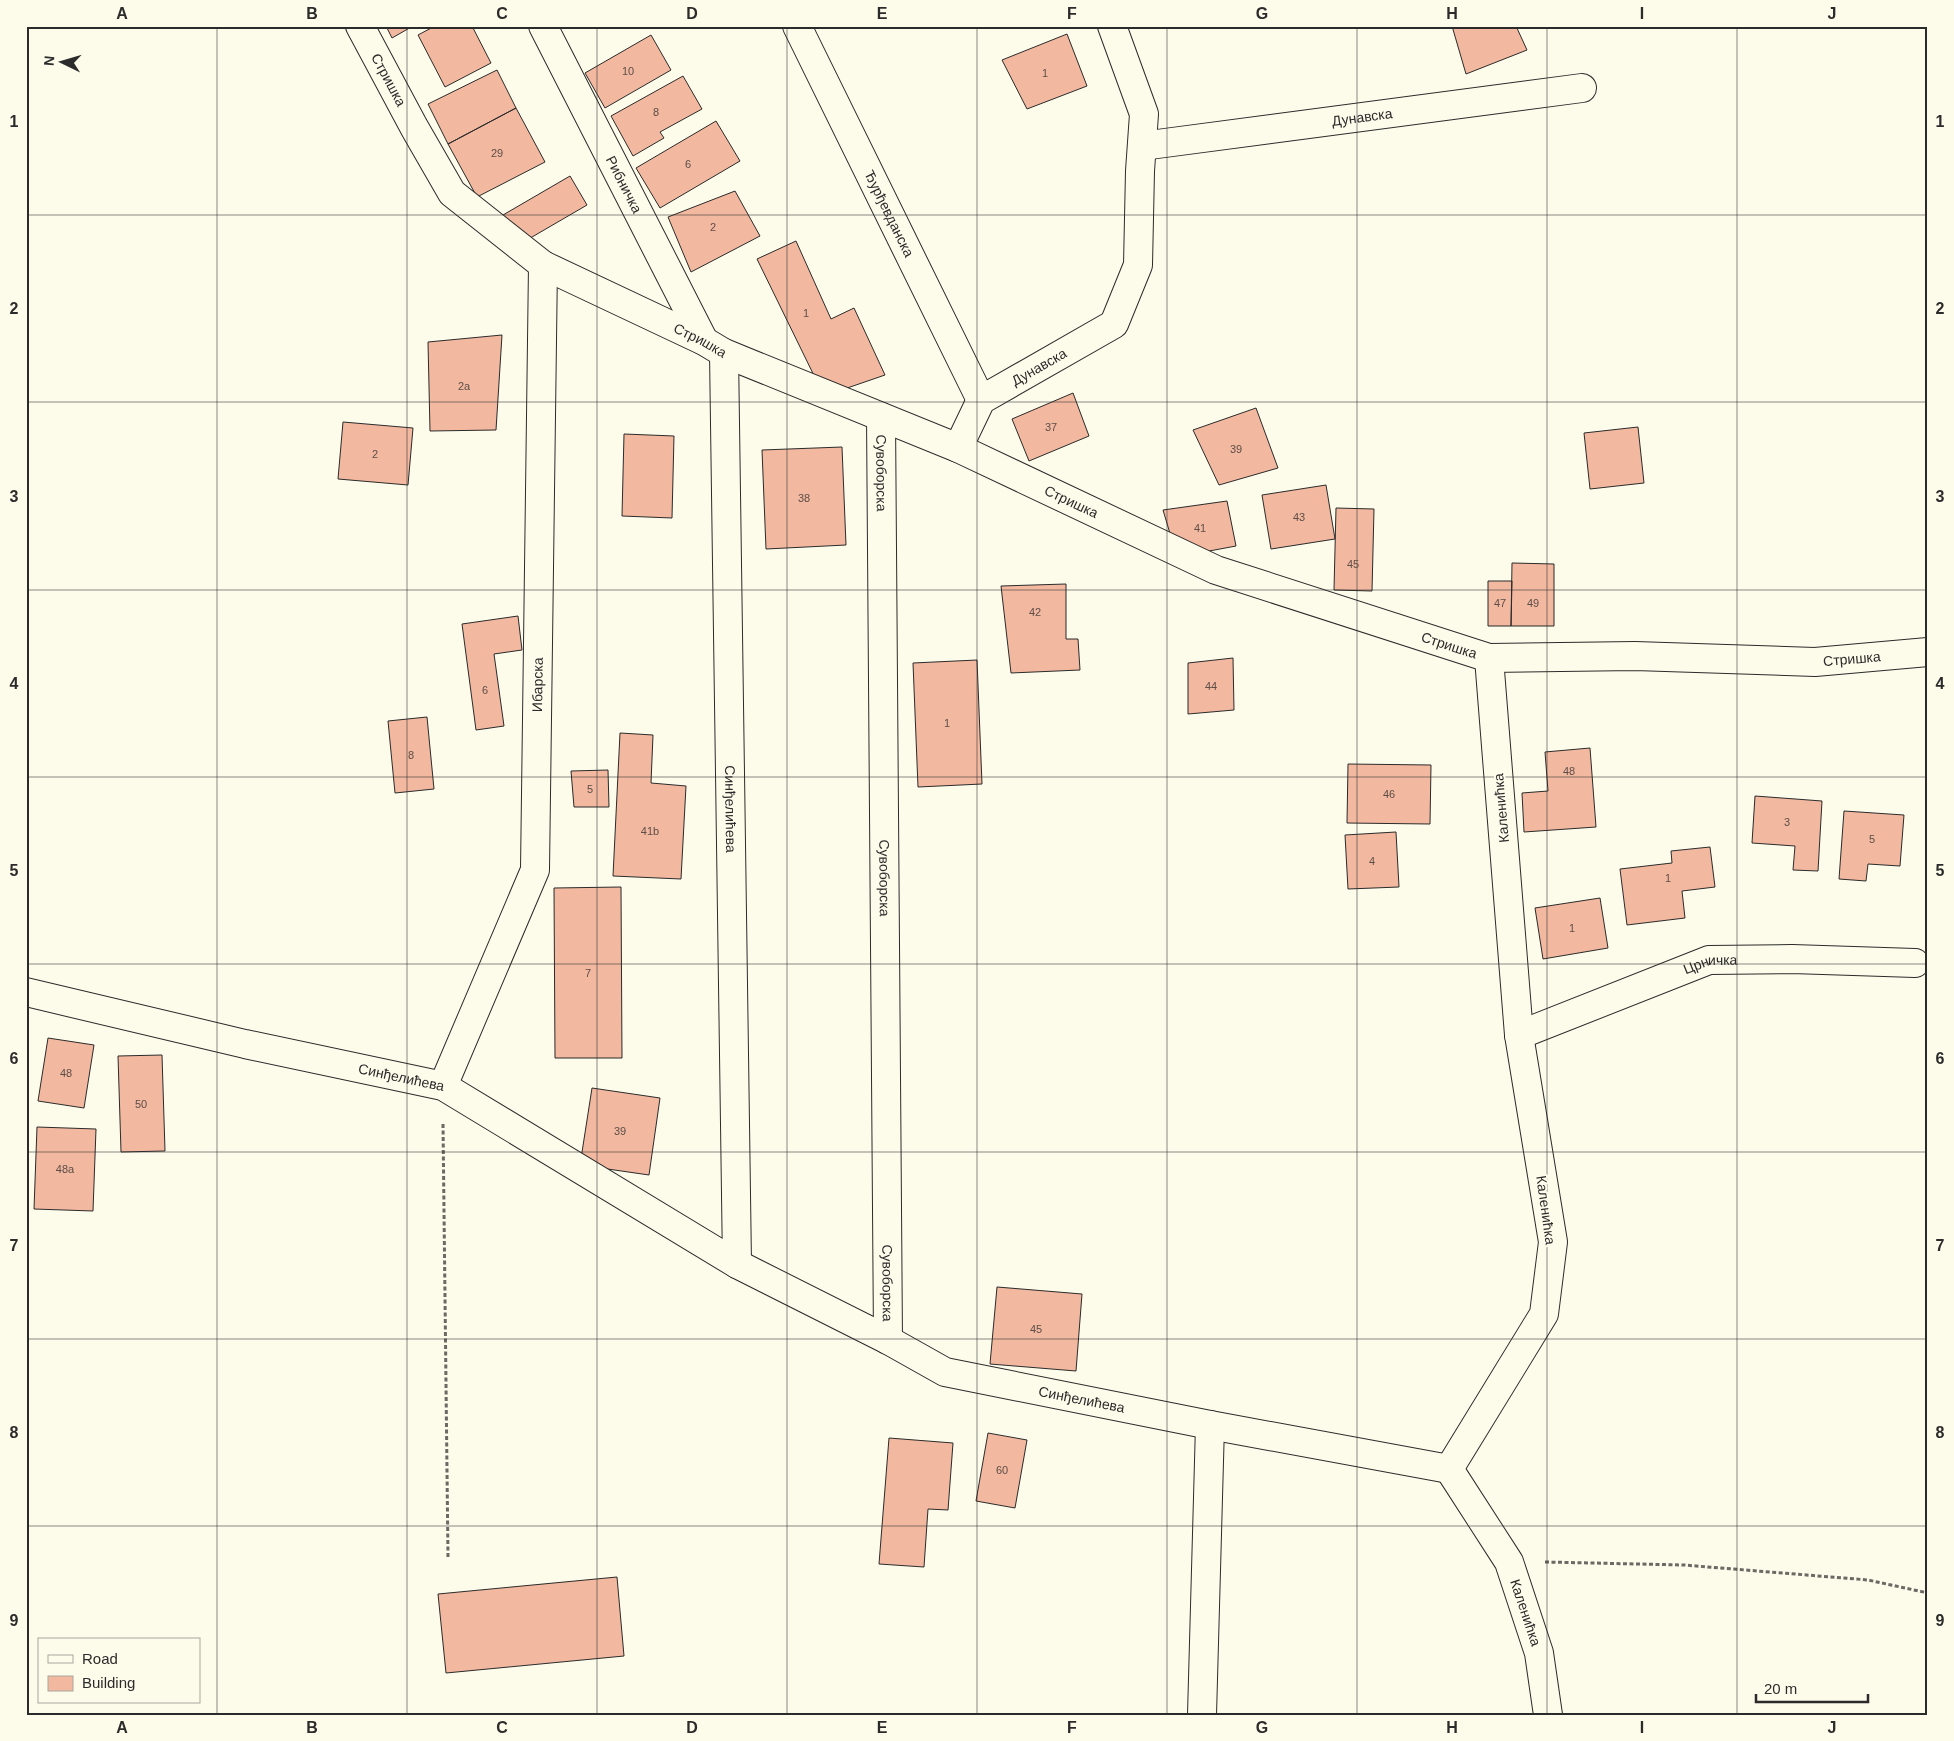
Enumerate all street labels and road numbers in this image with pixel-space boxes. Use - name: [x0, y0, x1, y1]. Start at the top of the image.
- street label: Стришка: [368, 51, 410, 109]
- street label: Дунавска: [1331, 105, 1394, 129]
- street label: Рибничка: [603, 153, 645, 216]
- street label: Ђурђевданска: [861, 168, 917, 260]
- street label: Стришка: [671, 320, 730, 361]
- street label: Дунавска: [1009, 345, 1070, 389]
- street label: Сувоборска: [873, 434, 890, 512]
- street label: Стришка: [1042, 482, 1101, 521]
- street label: Стришка: [1419, 629, 1479, 662]
- street label: Стришка: [1822, 648, 1881, 669]
- street label: Ибарска: [529, 657, 546, 712]
- street label: Синђелићева: [722, 765, 739, 853]
- street label: Каленићка: [1490, 772, 1512, 843]
- street label: Сувоборска: [876, 839, 893, 917]
- street label: Црничка: [1681, 952, 1738, 977]
- street label: Синђелићева: [357, 1060, 446, 1094]
- street label: Каленићка: [1533, 1174, 1559, 1246]
- street label: Сувоборска: [879, 1244, 896, 1322]
- street label: Синђелићева: [1037, 1383, 1126, 1416]
- street label: Каленићка: [1507, 1577, 1544, 1648]

